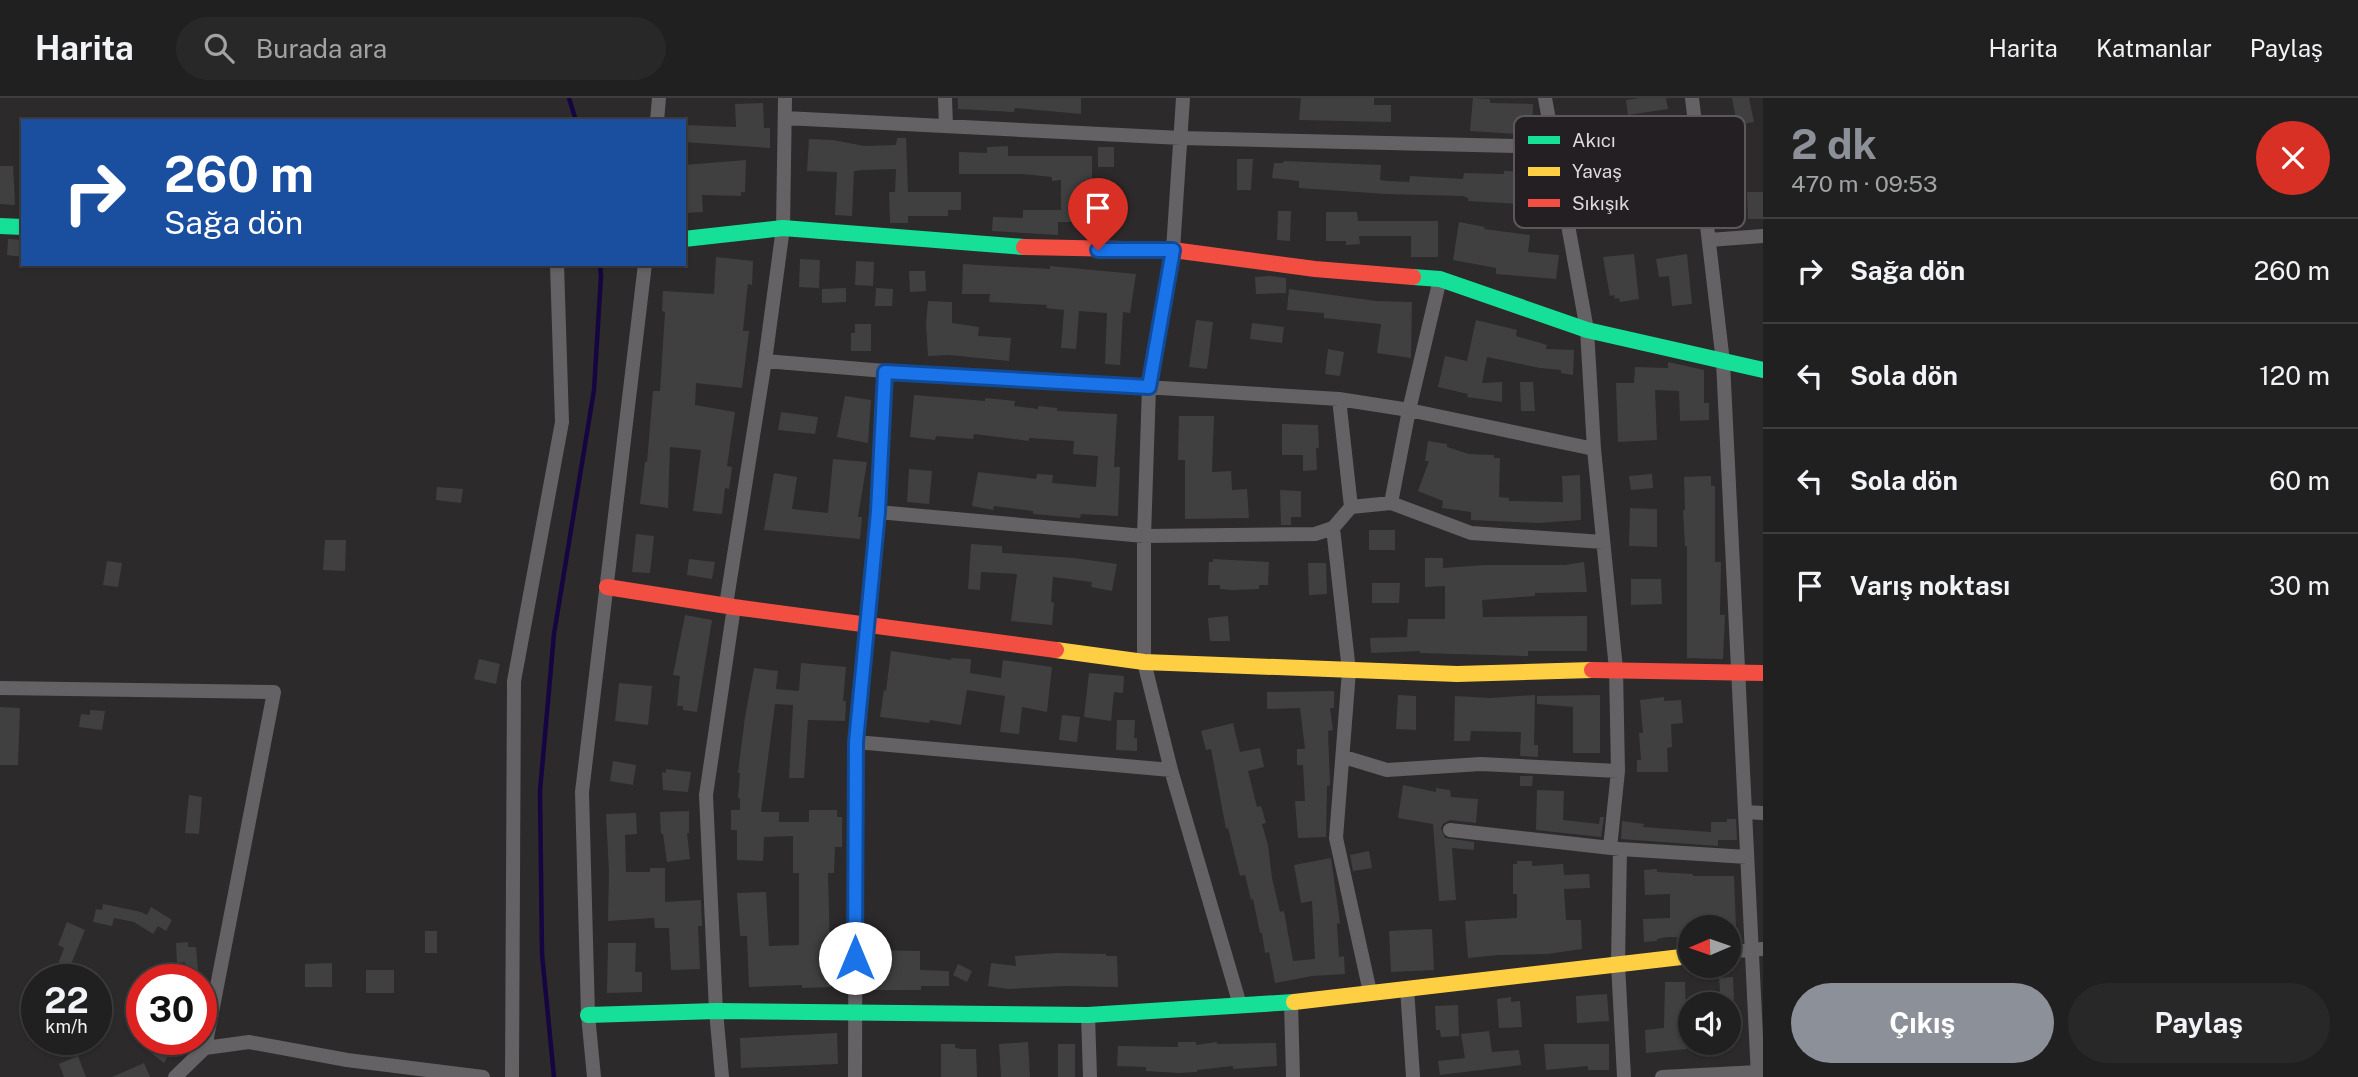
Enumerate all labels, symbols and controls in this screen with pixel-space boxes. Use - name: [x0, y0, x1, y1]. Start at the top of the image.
- search box: [176, 17, 666, 80]
- text: Harita: [35, 29, 134, 67]
- icon: search: [200, 29, 238, 67]
- text: Burada ara: [256, 33, 387, 64]
- text: Harita: [1989, 34, 2058, 62]
- text: Katmanlar: [2096, 34, 2212, 62]
- text: Paylaş: [2250, 34, 2323, 62]
- legend: [1514, 116, 1745, 228]
- text: 2 dk: [1791, 119, 1877, 168]
- button: close: [2256, 121, 2330, 195]
- text: Akıcı: [1572, 129, 1616, 151]
- text: 260 m: [164, 145, 314, 203]
- icon: right: [49, 147, 140, 238]
- text: Yavaş: [1572, 160, 1622, 182]
- text: 470 m · 09:53: [1791, 170, 1937, 197]
- pin: [1068, 178, 1128, 250]
- icon: arrive: [1079, 189, 1117, 227]
- text: Sıkışık: [1572, 192, 1630, 214]
- text: Sağa dön: [164, 204, 303, 241]
- icon: right: [1791, 252, 1829, 290]
- text: Sağa dön: [1850, 255, 1965, 286]
- text: 260 m: [2254, 255, 2330, 286]
- icon: left: [1791, 357, 1829, 395]
- text: Sola dön: [1850, 360, 1958, 391]
- text: 120 m: [2259, 360, 2330, 391]
- icon: left: [1791, 462, 1829, 500]
- text: Sola dön: [1850, 465, 1958, 496]
- text: 60 m: [2269, 465, 2330, 496]
- icon: arrive: [1791, 567, 1829, 605]
- text: Varış noktası: [1850, 570, 2010, 601]
- text: 30 m: [2269, 570, 2330, 601]
- north arrow: [1678, 915, 1741, 978]
- map controls: [1678, 915, 1741, 1055]
- position arrow: [818, 921, 892, 995]
- speed limit sign: 30: [126, 964, 217, 1055]
- text: 22: [44, 980, 89, 1021]
- button: Çıkış: [1791, 983, 2054, 1063]
- button: Paylaş: [2068, 983, 2330, 1063]
- button: sound: [1678, 992, 1741, 1055]
- text: km/h: [45, 1016, 88, 1037]

